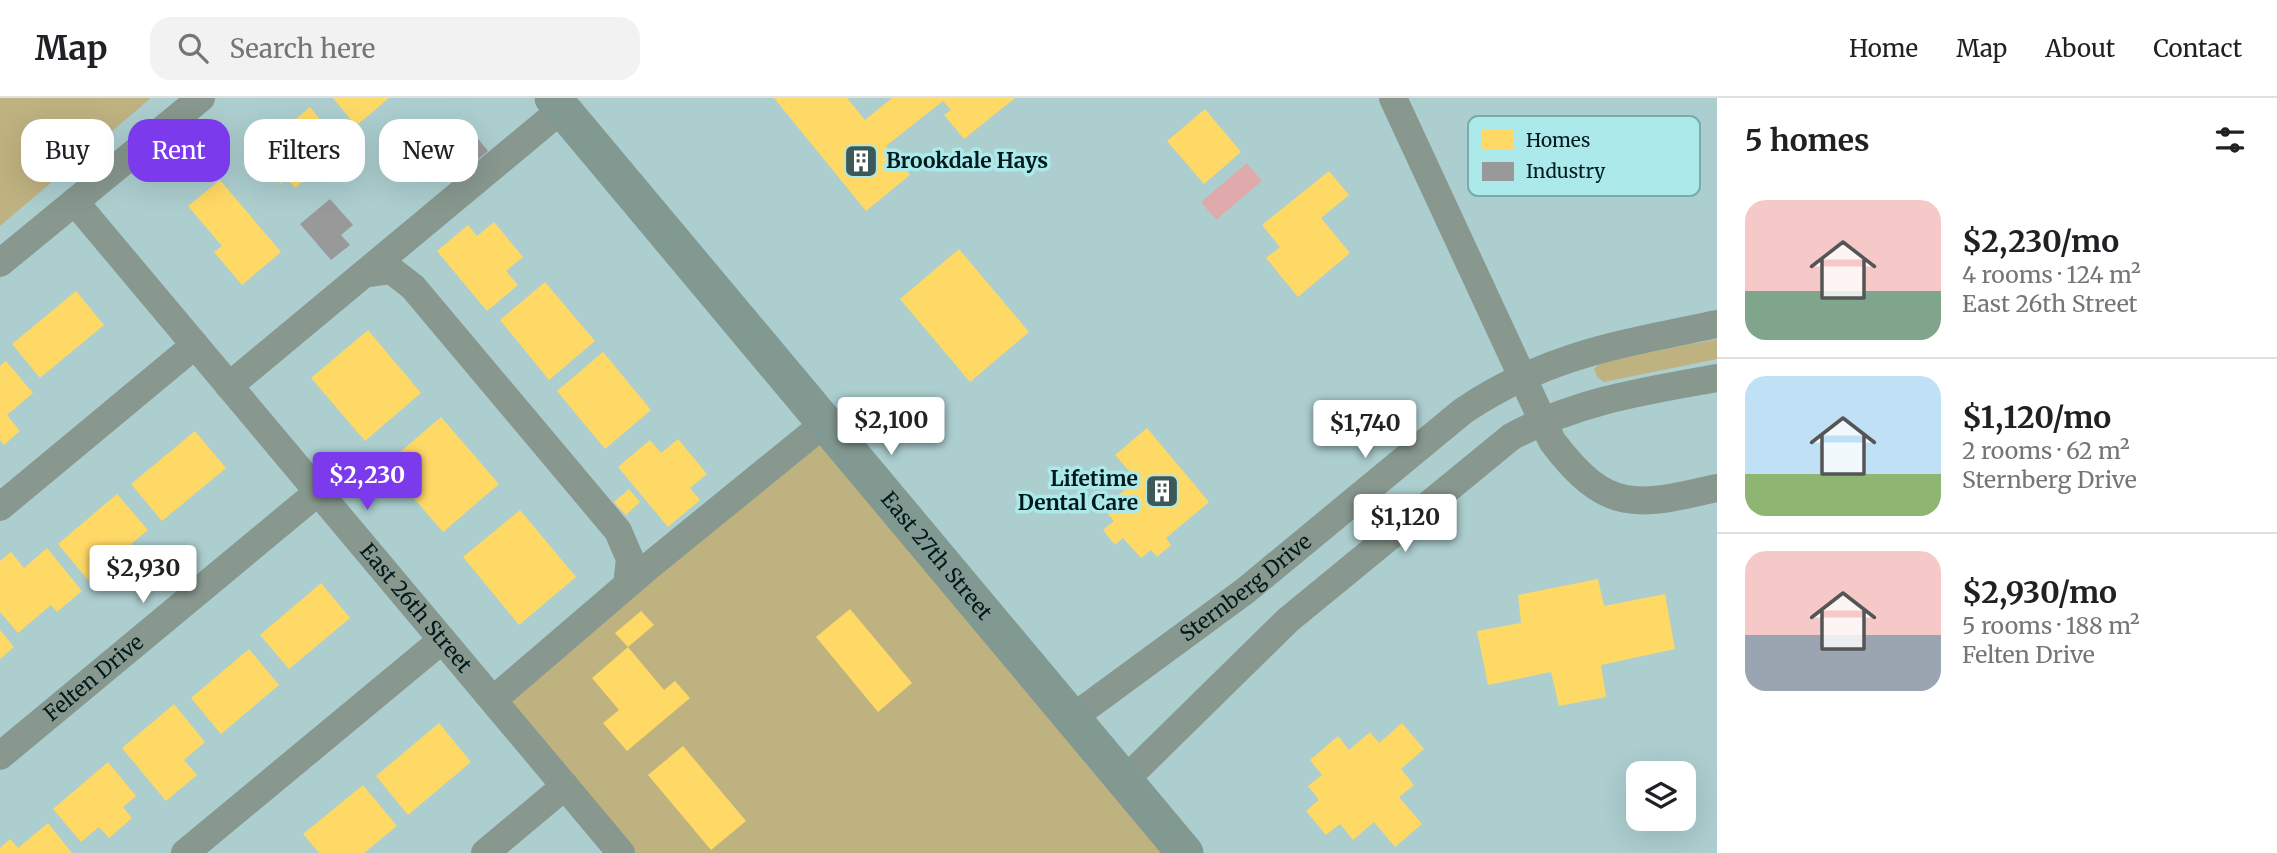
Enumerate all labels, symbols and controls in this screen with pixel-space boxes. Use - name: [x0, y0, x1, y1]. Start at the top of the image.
- search box: [150, 17, 640, 80]
- text: Map: [35, 28, 108, 69]
- icon: search: [174, 29, 212, 67]
- text: Search here: [230, 32, 375, 65]
- text: Home: [1849, 33, 1918, 64]
- text: Map: [1956, 33, 2007, 64]
- text: About: [2045, 33, 2115, 64]
- text: Contact: [2153, 33, 2242, 64]
- legend: [1468, 116, 1700, 196]
- chip: Buy: [21, 119, 114, 182]
- chip: Rent: [128, 119, 230, 182]
- chip: Filters: [244, 119, 365, 182]
- chip: New: [379, 119, 478, 182]
- text: 5 homes: [1745, 121, 1870, 159]
- icon: filters: [2211, 121, 2249, 159]
- text: Homes: [1526, 128, 1590, 152]
- building icon: Brookdale Hays: [842, 142, 880, 180]
- place label: Brookdale Hays: [886, 147, 1048, 174]
- text: Industry: [1526, 159, 1605, 183]
- text: $2,230/mo: [1962, 222, 2119, 260]
- icon: home: [1801, 228, 1885, 312]
- text: 4 rooms · 124 m²: [1962, 260, 2141, 289]
- text: East 26th Street: [1962, 289, 2138, 318]
- pin: $2,100: [834, 398, 948, 457]
- text: $1,120/mo: [1962, 398, 2111, 436]
- pin: $1,740: [1308, 400, 1422, 460]
- icon: home: [1801, 404, 1885, 488]
- text: $2,100: [854, 405, 928, 434]
- text: $1,740: [1329, 408, 1401, 437]
- text: 2 rooms · 62 m²: [1962, 436, 2130, 465]
- pin: $2,230: [310, 452, 424, 512]
- text: $2,230: [329, 460, 405, 489]
- place label: Lifetime Dental Care: [1018, 465, 1138, 516]
- text: Sternberg Drive: [1962, 465, 2137, 494]
- building icon: Lifetime Dental Care: [1143, 472, 1181, 510]
- street label: East 27th Street: [875, 486, 998, 625]
- pin: $1,120: [1348, 494, 1462, 554]
- text: $1,120: [1370, 502, 1440, 531]
- street label: Sternberg Drive: [1174, 528, 1317, 647]
- street label: East 26th Street: [354, 538, 478, 678]
- pin: $2,930: [86, 546, 200, 605]
- text: $2,930: [106, 553, 180, 582]
- text: $2,930/mo: [1962, 573, 2117, 611]
- icon: home: [1801, 579, 1885, 663]
- text: 5 rooms · 188 m²: [1962, 611, 2140, 640]
- street label: Felten Drive: [38, 628, 149, 727]
- text: Felten Drive: [1962, 640, 2095, 669]
- map controls: [1626, 761, 1696, 831]
- button: layers: [1626, 761, 1696, 831]

